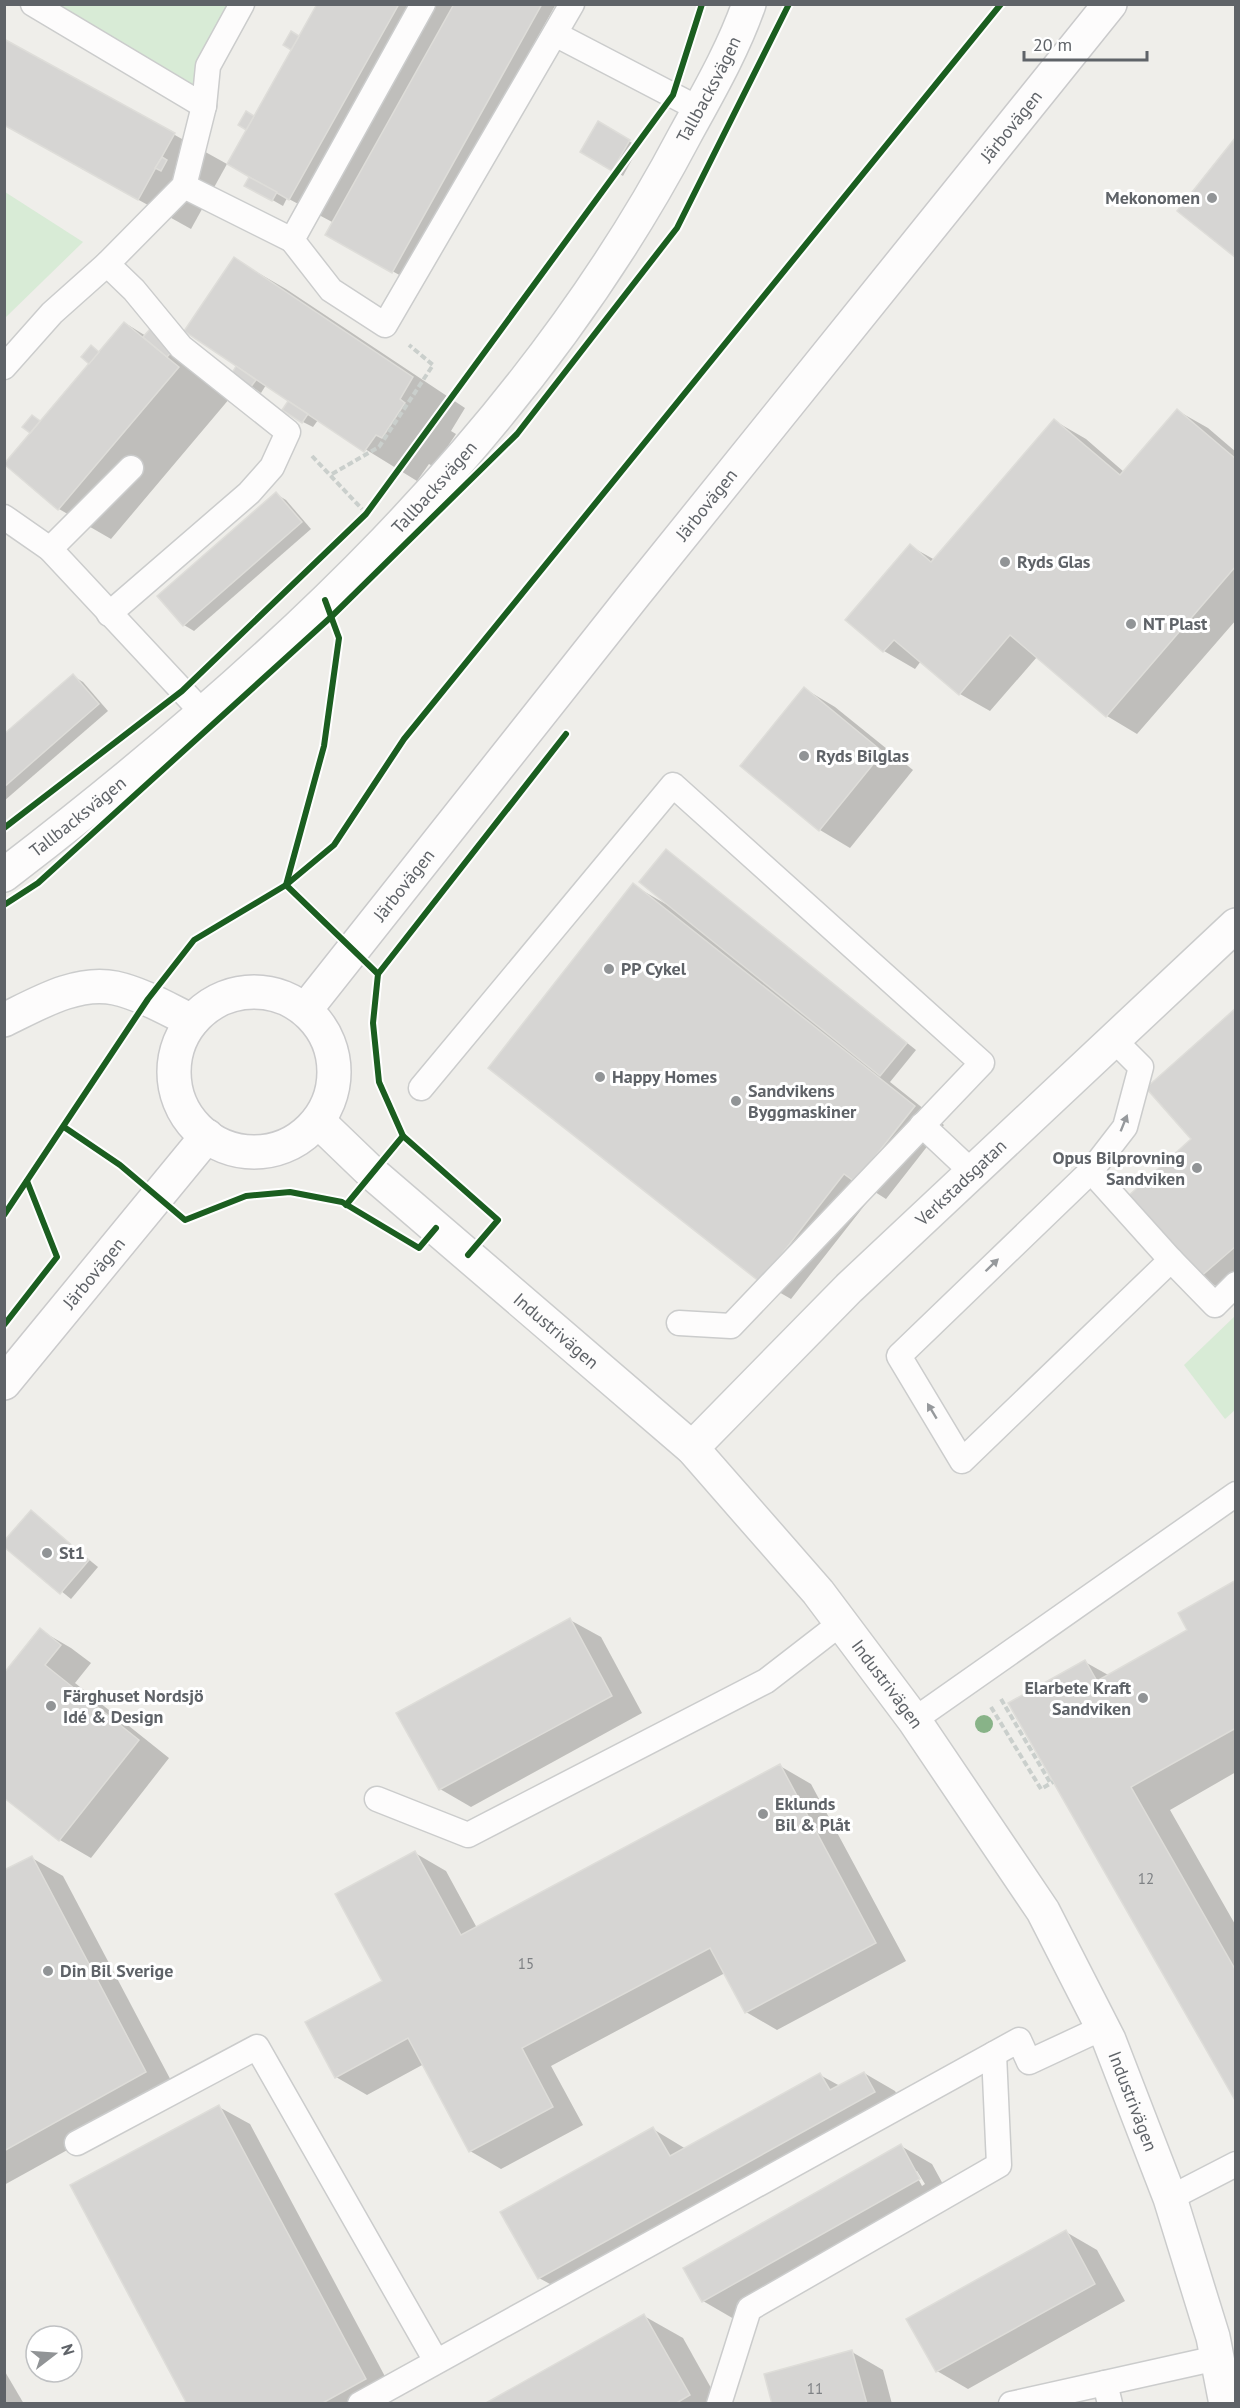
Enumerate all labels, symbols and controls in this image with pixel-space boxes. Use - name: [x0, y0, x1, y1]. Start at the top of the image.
- scale bar: [1024, 24, 1147, 62]
- street label: Tallbacksvägen: [671, 33, 746, 146]
- text: 20 m: [1033, 33, 1072, 56]
- street label: Järbovägen: [975, 85, 1047, 167]
- place label: Mekonomen: [1105, 186, 1200, 209]
- marker: Mekonomen: [1205, 191, 1219, 205]
- street label: Tallbacksvägen: [386, 436, 482, 538]
- street label: Järbovägen: [670, 464, 742, 546]
- place label: Ryds Glas: [1017, 550, 1091, 573]
- marker: Ryds Glas: [998, 555, 1012, 569]
- place label: NT Plast: [1143, 612, 1208, 635]
- marker: NT Plast: [1124, 617, 1138, 631]
- place label: Ryds Bilglas: [816, 744, 910, 767]
- marker: Ryds Bilglas: [797, 749, 811, 763]
- street label: Tallbacksvägen: [25, 771, 130, 862]
- street label: Järbovägen: [367, 844, 439, 926]
- place label: PP Cykel: [621, 957, 687, 980]
- marker: PP Cykel: [602, 962, 616, 976]
- place label: Happy Homes: [612, 1065, 717, 1088]
- marker: Happy Homes: [593, 1070, 607, 1084]
- place label: Sandvikens Byggmaskiner: [748, 1079, 857, 1123]
- marker: Sandvikens Byggmaskiner: [729, 1094, 743, 1108]
- one-way arrow: [1119, 1114, 1129, 1132]
- street label: Verkstadsgatan: [910, 1134, 1011, 1231]
- place label: Opus Bilprovning Sandviken: [1052, 1146, 1185, 1190]
- marker: Opus Bilprovning Sandviken: [1190, 1161, 1204, 1175]
- street label: Järbovägen: [57, 1233, 130, 1314]
- one-way arrow: [985, 1259, 999, 1273]
- street label: Industrivägen: [509, 1288, 604, 1374]
- one-way arrow: [927, 1402, 937, 1419]
- place label: St1: [59, 1541, 85, 1564]
- marker: St1: [40, 1546, 54, 1560]
- street label: Industrivägen: [847, 1635, 928, 1733]
- place label: Elarbete Kraft Sandviken: [1024, 1676, 1132, 1720]
- place label: Färghuset Nordsjö Idé & Design: [63, 1684, 204, 1728]
- marker: Elarbete Kraft Sandviken: [1136, 1691, 1150, 1705]
- marker: Färghuset Nordsjö Idé & Design: [44, 1699, 58, 1713]
- place label: Eklunds Bil & Plåt: [775, 1792, 851, 1836]
- marker: Eklunds Bil & Plåt: [756, 1807, 770, 1821]
- house number: 12: [1138, 1869, 1154, 1888]
- house number: 15: [518, 1954, 534, 1973]
- place label: Din Bil Sverige: [60, 1959, 173, 1982]
- marker: Din Bil Sverige: [41, 1964, 55, 1978]
- street label: Industrivägen: [1103, 2048, 1163, 2155]
- north arrow: [24, 2324, 84, 2384]
- text: N: [57, 2342, 79, 2358]
- house number: 11: [807, 2379, 823, 2398]

